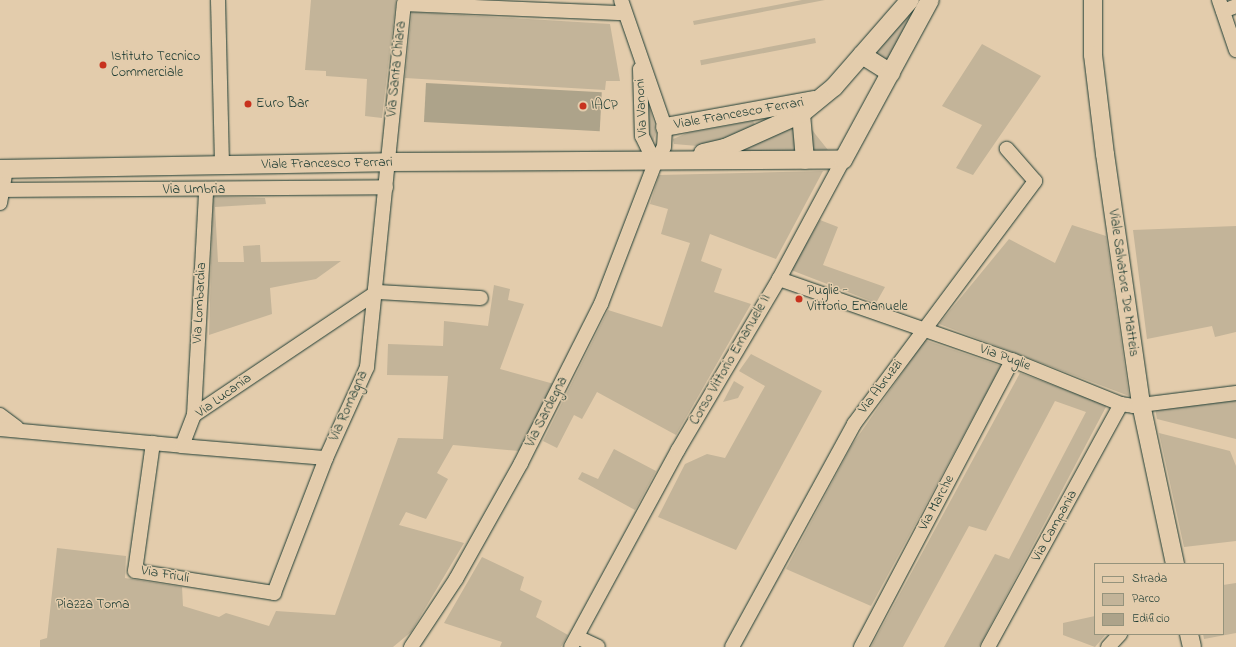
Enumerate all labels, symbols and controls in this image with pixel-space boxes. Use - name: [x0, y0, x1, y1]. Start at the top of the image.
- street label: Via Santa Chiara: [384, 20, 410, 118]
- place label: Istituto Tecnico Commerciale: [111, 49, 200, 82]
- marker: Istituto Tecnico Commerciale: [98, 60, 108, 70]
- street label: Via Vanoni: [632, 78, 652, 138]
- street label: Viale Francesco Ferrari: [673, 94, 805, 134]
- place label: Euro Bar: [256, 96, 309, 112]
- place label: IACP: [591, 98, 618, 114]
- marker: Euro Bar: [243, 99, 253, 109]
- marker: IACP: [578, 101, 588, 111]
- street label: Viale Francesco Ferrari: [261, 154, 393, 174]
- street label: Via Umbria: [163, 182, 225, 198]
- street label: Viale Salvatore De Matteis: [1104, 208, 1142, 358]
- street label: Via Lombardia: [189, 262, 211, 344]
- place label: Puglie - Vittorio Emanuele: [807, 283, 908, 316]
- street label: Corso Vittorio Emanuele II: [687, 292, 775, 428]
- marker: Puglie - Vittorio Emanuele: [794, 294, 804, 304]
- street label: Via Puglie: [977, 341, 1033, 375]
- street label: Via Abruzzi: [855, 357, 907, 417]
- street label: Via Romagna: [326, 368, 372, 444]
- street label: Via Lucania: [193, 370, 255, 422]
- street label: Via Sardegna: [522, 374, 572, 450]
- street label: Via Marche: [915, 472, 959, 534]
- street label: Via Campania: [1028, 487, 1082, 565]
- street label: Via Friuli: [140, 563, 190, 587]
- legend: [1094, 563, 1224, 635]
- text: Strada: [1132, 570, 1167, 588]
- text: Parco: [1132, 590, 1160, 608]
- park label: Piazza Toma: [56, 597, 130, 613]
- text: Edificio: [1132, 610, 1170, 628]

